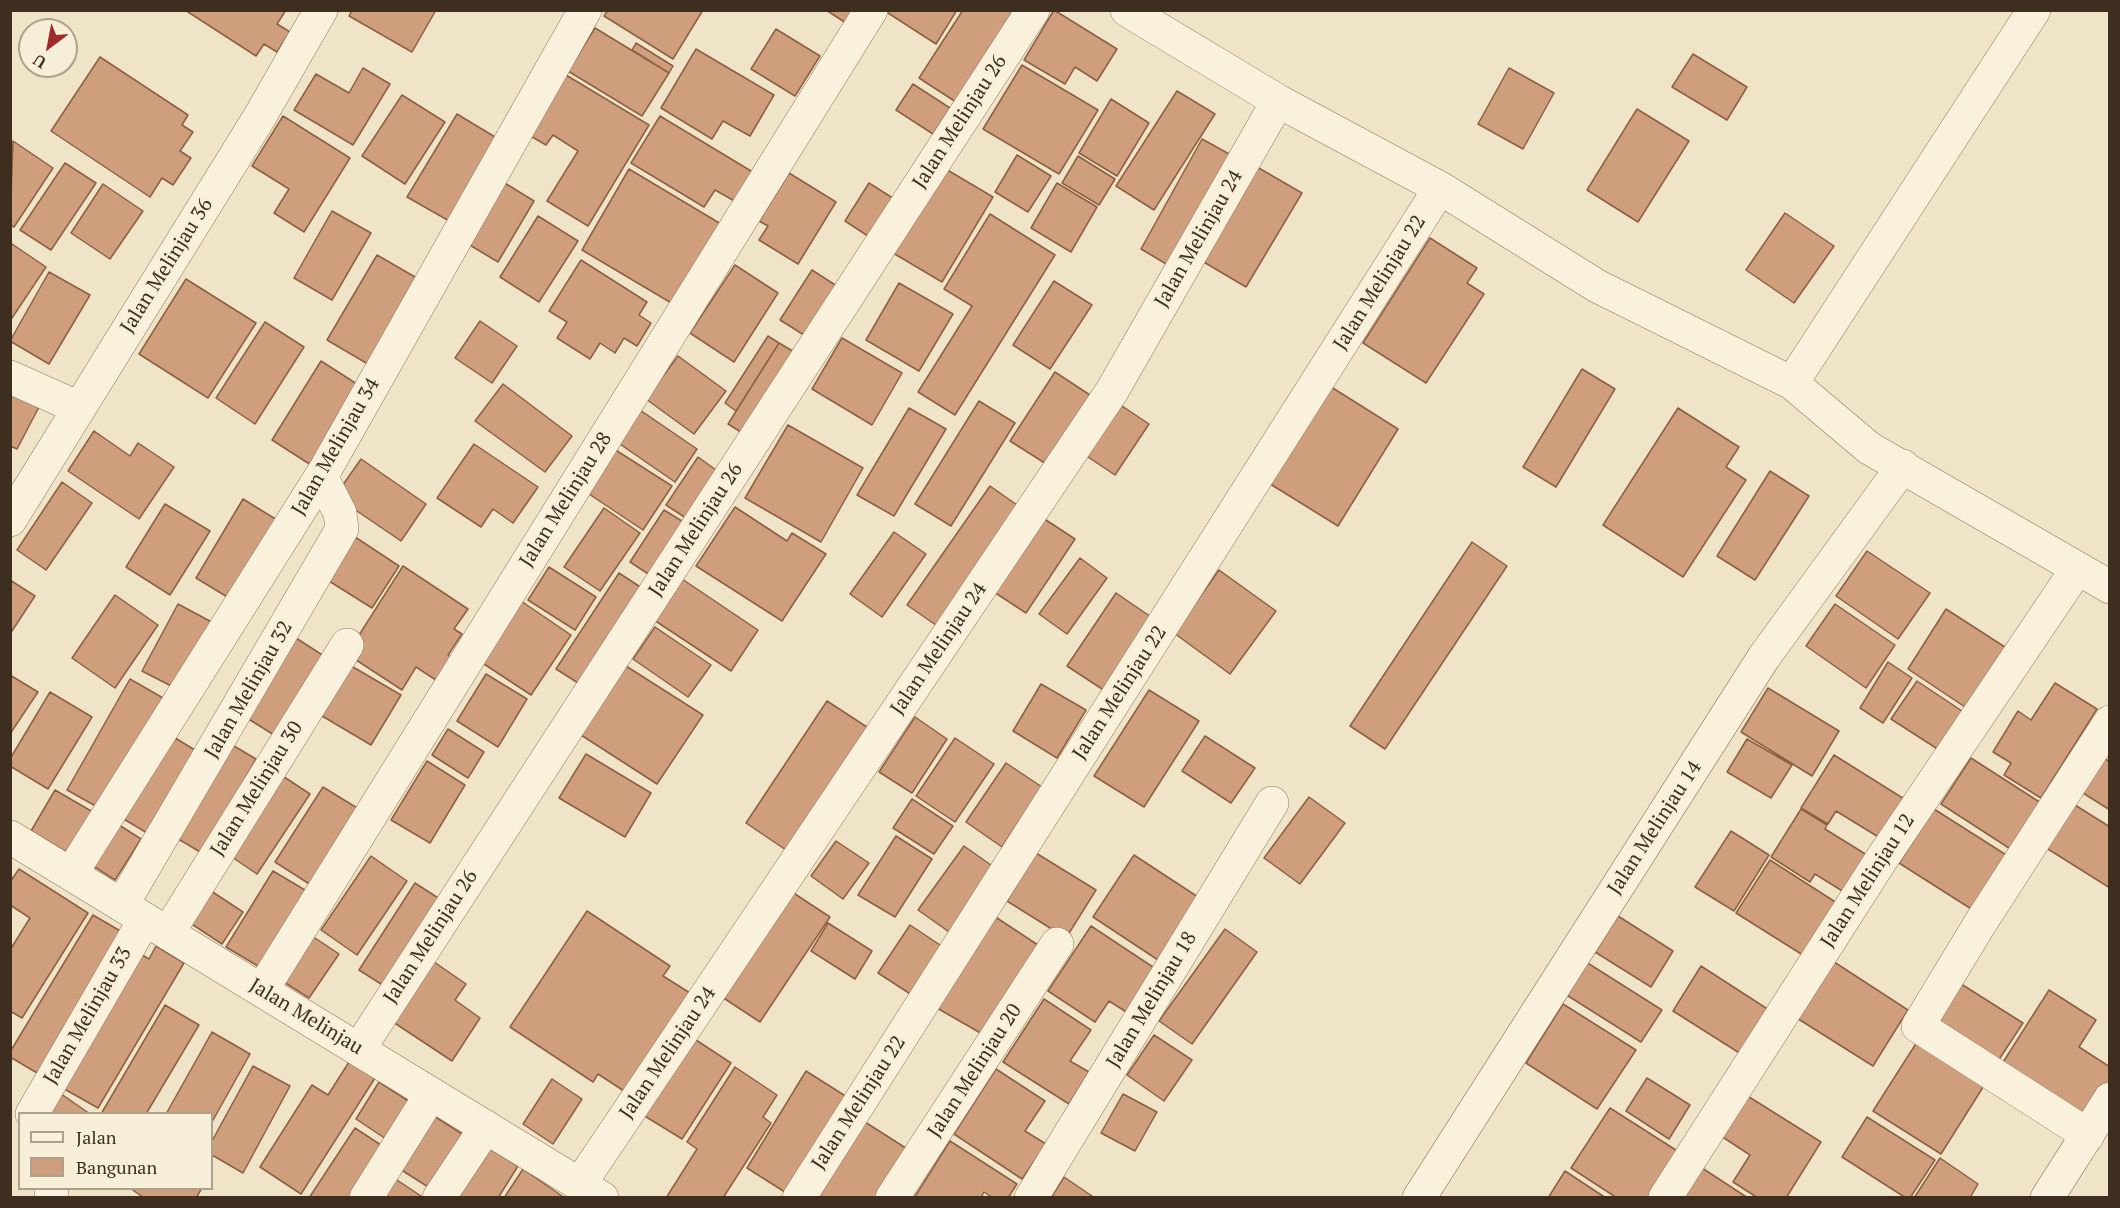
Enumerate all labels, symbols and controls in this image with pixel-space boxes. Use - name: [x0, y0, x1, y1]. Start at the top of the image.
- north arrow: [18, 18, 78, 78]
- text: U: [29, 49, 50, 74]
- street label: Jalan Melinjau 26: [908, 51, 1012, 193]
- street label: Jalan Melinjau 24: [1150, 166, 1248, 312]
- street label: Jalan Melinjau 36: [116, 194, 218, 338]
- street label: Jalan Melinjau 22: [1329, 211, 1431, 355]
- street label: Jalan Melinjau 34: [287, 374, 385, 520]
- street label: Jalan Melinjau 28: [515, 428, 617, 572]
- street label: Jalan Melinjau 26: [644, 459, 748, 601]
- street label: Jalan Melinjau 24: [886, 578, 992, 720]
- street label: Jalan Melinjau 32: [200, 617, 298, 763]
- street label: Jalan Melinjau 22: [1068, 622, 1172, 764]
- street label: Jalan Melinjau 30: [206, 717, 308, 861]
- street label: Jalan Melinjau 14: [1603, 757, 1707, 899]
- street label: Jalan Melinjau 12: [1816, 810, 1920, 952]
- street label: Jalan Melinjau 26: [379, 866, 483, 1008]
- street label: Jalan Melinjau 18: [1102, 928, 1202, 1072]
- street label: Jalan Melinjau 33: [39, 943, 137, 1089]
- street label: Jalan Melinjau: [245, 974, 367, 1060]
- street label: Jalan Melinjau 24: [615, 982, 721, 1124]
- street label: Jalan Melinjau 20: [923, 1000, 1027, 1142]
- street label: Jalan Melinjau 22: [807, 1032, 911, 1174]
- legend: [18, 1112, 213, 1190]
- text: Jalan: [76, 1125, 116, 1149]
- text: Bangunan: [76, 1155, 157, 1179]

